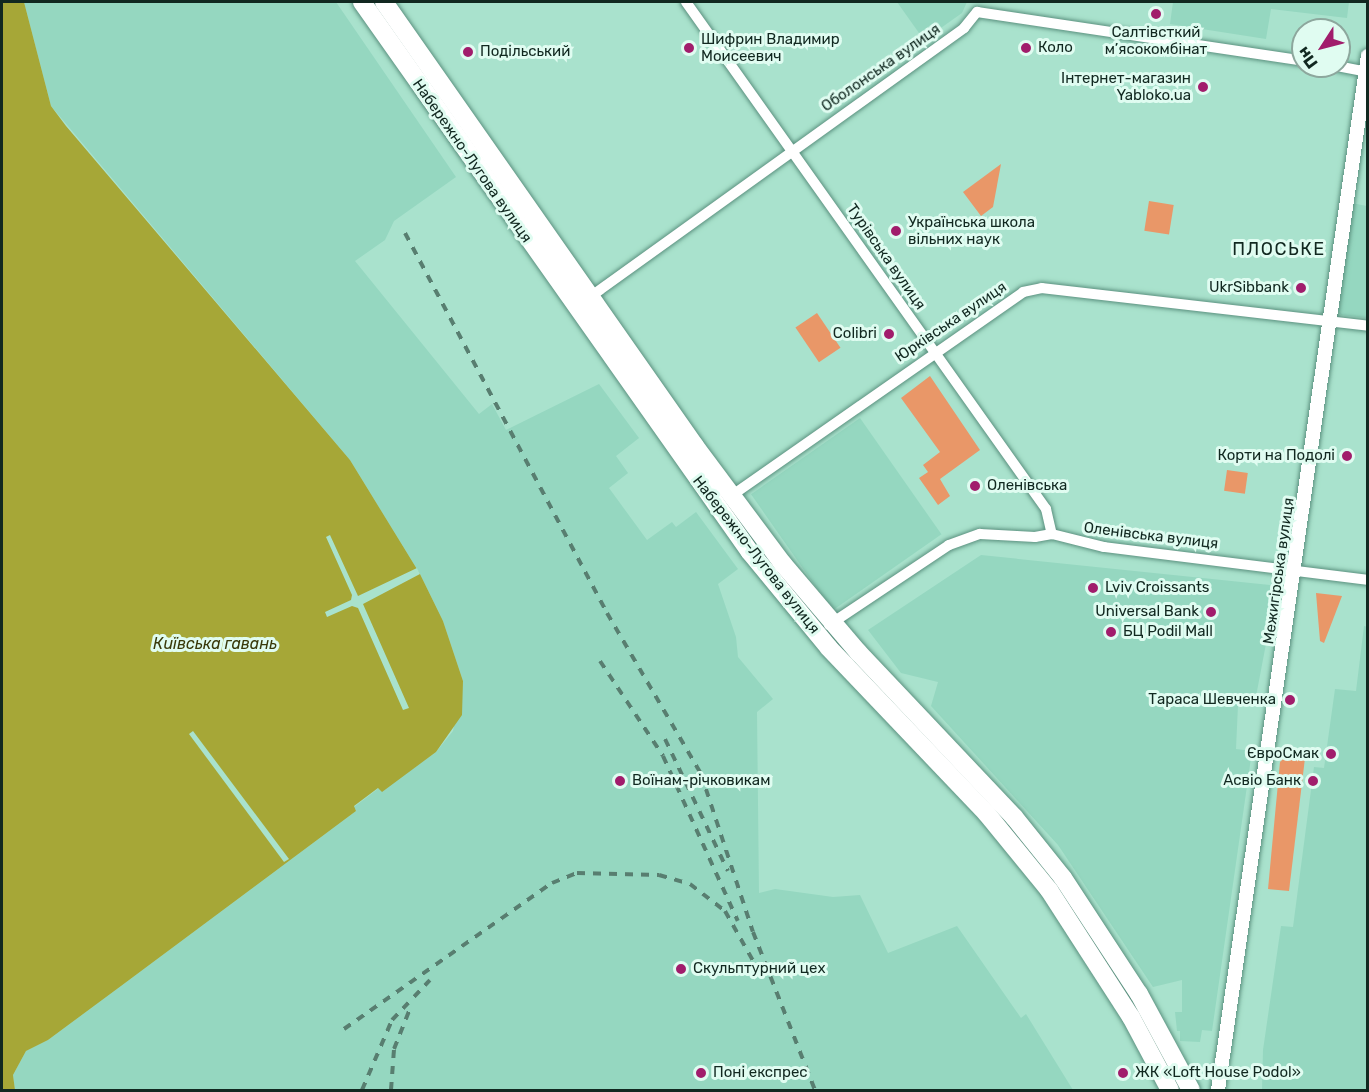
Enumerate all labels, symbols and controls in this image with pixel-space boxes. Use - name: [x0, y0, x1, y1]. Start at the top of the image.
- marker: Салтівсткий м’ясокомбінат: [1149, 7, 1163, 21]
- north arrow: [1291, 18, 1351, 78]
- street label: Оболонська вулиця: [818, 20, 944, 116]
- place label: Салтівсткий м’ясокомбінат: [1105, 23, 1207, 58]
- place label: Шифрин Владимир Моисеевич: [701, 30, 840, 65]
- place label: Коло: [1038, 39, 1073, 57]
- marker: Шифрин Владимир Моисеевич: [682, 41, 696, 55]
- marker: Коло: [1019, 41, 1033, 55]
- place label: Подільський: [480, 43, 570, 61]
- text: Пн: [1293, 43, 1322, 72]
- marker: Подільський: [461, 45, 475, 59]
- place label: Інтернет-магазин Yabloko.ua: [1061, 69, 1191, 104]
- street label: Набережно-Лугова вулиця: [409, 76, 535, 246]
- marker: Інтернет-магазин Yabloko.ua: [1196, 80, 1210, 94]
- street label: Турівська вулиця: [843, 201, 929, 313]
- place label: Українська школа вільних наук: [908, 213, 1035, 248]
- marker: Українська школа вільних наук: [889, 224, 903, 238]
- district label: ПЛОСЬКЕ: [1232, 238, 1326, 260]
- street label: Юрківська вулиця: [892, 278, 1010, 366]
- place label: UkrSibbank: [1209, 279, 1289, 297]
- marker: UkrSibbank: [1294, 281, 1308, 295]
- place label: Colibri: [833, 325, 877, 343]
- marker: Colibri: [882, 327, 896, 341]
- place label: Корти на Подолі: [1218, 447, 1335, 465]
- marker: Корти на Подолі: [1340, 449, 1354, 463]
- street label: Набережно-Лугова вулиця: [689, 472, 823, 638]
- place label: Оленівська: [987, 477, 1067, 495]
- marker: Оленівська: [968, 479, 982, 493]
- street label: Межигірська вулиця: [1260, 497, 1298, 645]
- street label: Оленівська вулиця: [1083, 519, 1219, 553]
- place label: Lviv Croissants: [1105, 579, 1210, 597]
- marker: Lviv Croissants: [1086, 581, 1100, 595]
- place label: Universal Bank: [1095, 603, 1199, 621]
- marker: Universal Bank: [1204, 605, 1218, 619]
- place label: БЦ Podil Mall: [1123, 623, 1213, 641]
- marker: БЦ Podil Mall: [1104, 625, 1118, 639]
- water label: Київська гавань: [153, 634, 277, 654]
- place label: Тараса Шевченка: [1148, 691, 1276, 709]
- marker: Тараса Шевченка: [1281, 691, 1299, 709]
- place label: ЄвроСмак: [1247, 745, 1319, 763]
- marker: ЄвроСмак: [1324, 747, 1338, 761]
- place label: Воїнам-річковикам: [632, 772, 770, 790]
- place label: Асвіо Банк: [1223, 772, 1301, 790]
- marker: Воїнам-річковикам: [613, 774, 627, 788]
- marker: Асвіо Банк: [1306, 774, 1320, 788]
- place label: Скульптурний цех: [693, 960, 826, 978]
- marker: Скульптурний цех: [674, 962, 688, 976]
- place label: Поні експрес: [713, 1064, 808, 1082]
- place label: ЖК «Loft House Podol»: [1135, 1064, 1301, 1082]
- marker: Поні експрес: [694, 1066, 708, 1080]
- marker: ЖК «Loft House Podol»: [1116, 1066, 1130, 1080]

